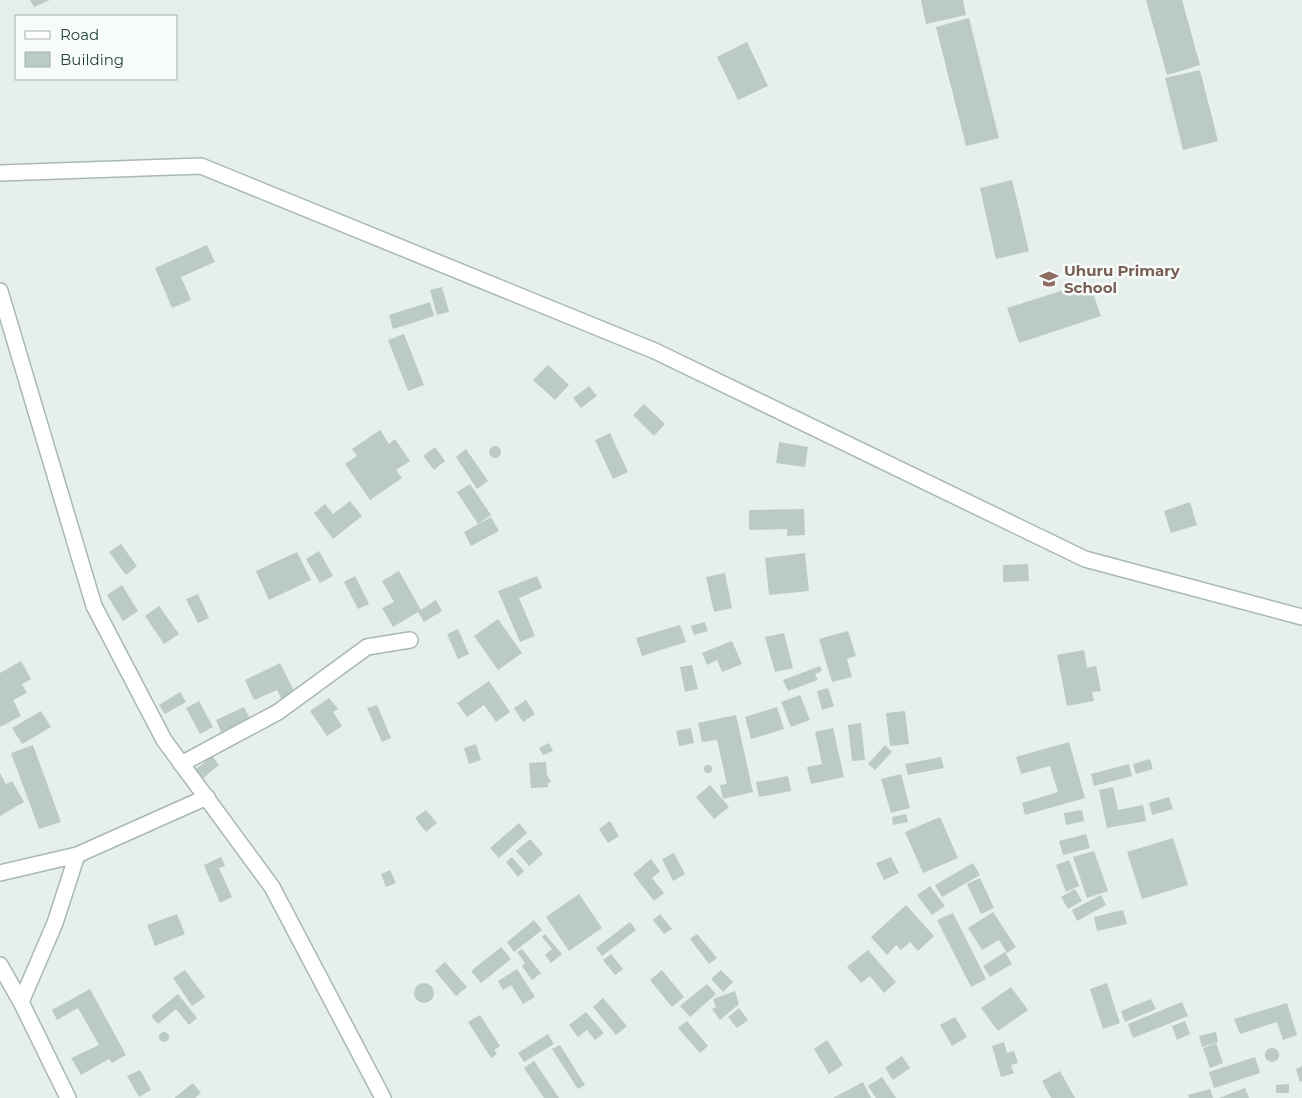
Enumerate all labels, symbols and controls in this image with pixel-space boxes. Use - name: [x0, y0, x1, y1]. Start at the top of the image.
- legend: [15, 15, 178, 80]
- text: Road: [60, 25, 99, 44]
- text: Building: [60, 50, 124, 69]
- place label: Uhuru Primary School: [1064, 261, 1181, 297]
- school or university icon: Uhuru Primary School: [1038, 268, 1060, 290]

